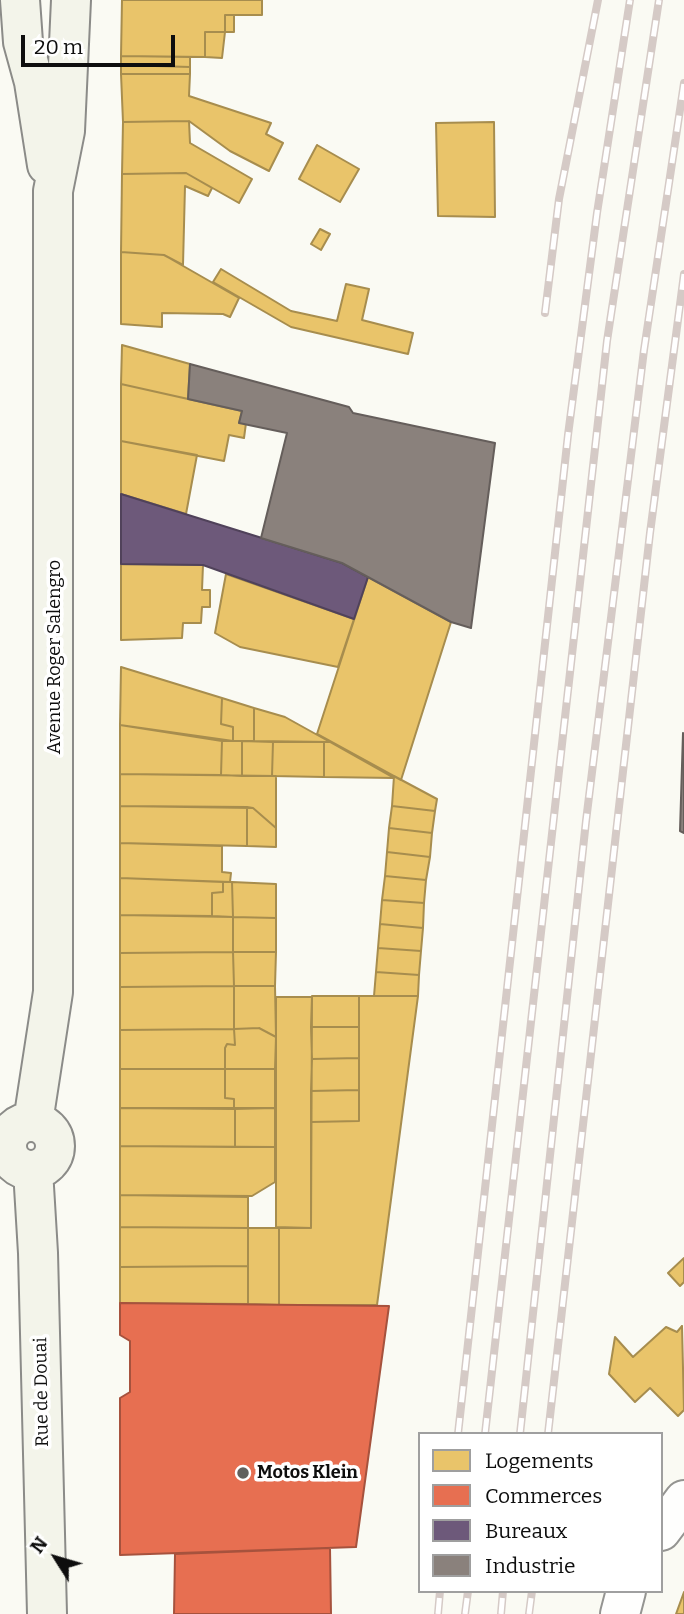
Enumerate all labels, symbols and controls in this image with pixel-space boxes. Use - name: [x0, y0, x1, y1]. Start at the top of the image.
- scale bar: [24, 21, 178, 65]
- text: 20 m: [34, 34, 83, 60]
- street label: Avenue Roger Salengro: [44, 560, 66, 754]
- street label: Rue de Douai: [30, 1337, 54, 1447]
- legend: [418, 1432, 663, 1593]
- text: Logements: [485, 1448, 594, 1474]
- place label: Motos Klein: [257, 1462, 358, 1484]
- marker: Motos Klein: [235, 1465, 251, 1481]
- text: Commerces: [485, 1483, 602, 1509]
- text: Bureaux: [485, 1518, 568, 1544]
- north arrow: [21, 1523, 91, 1593]
- text: N: [25, 1532, 52, 1558]
- text: Industrie: [485, 1553, 576, 1579]

